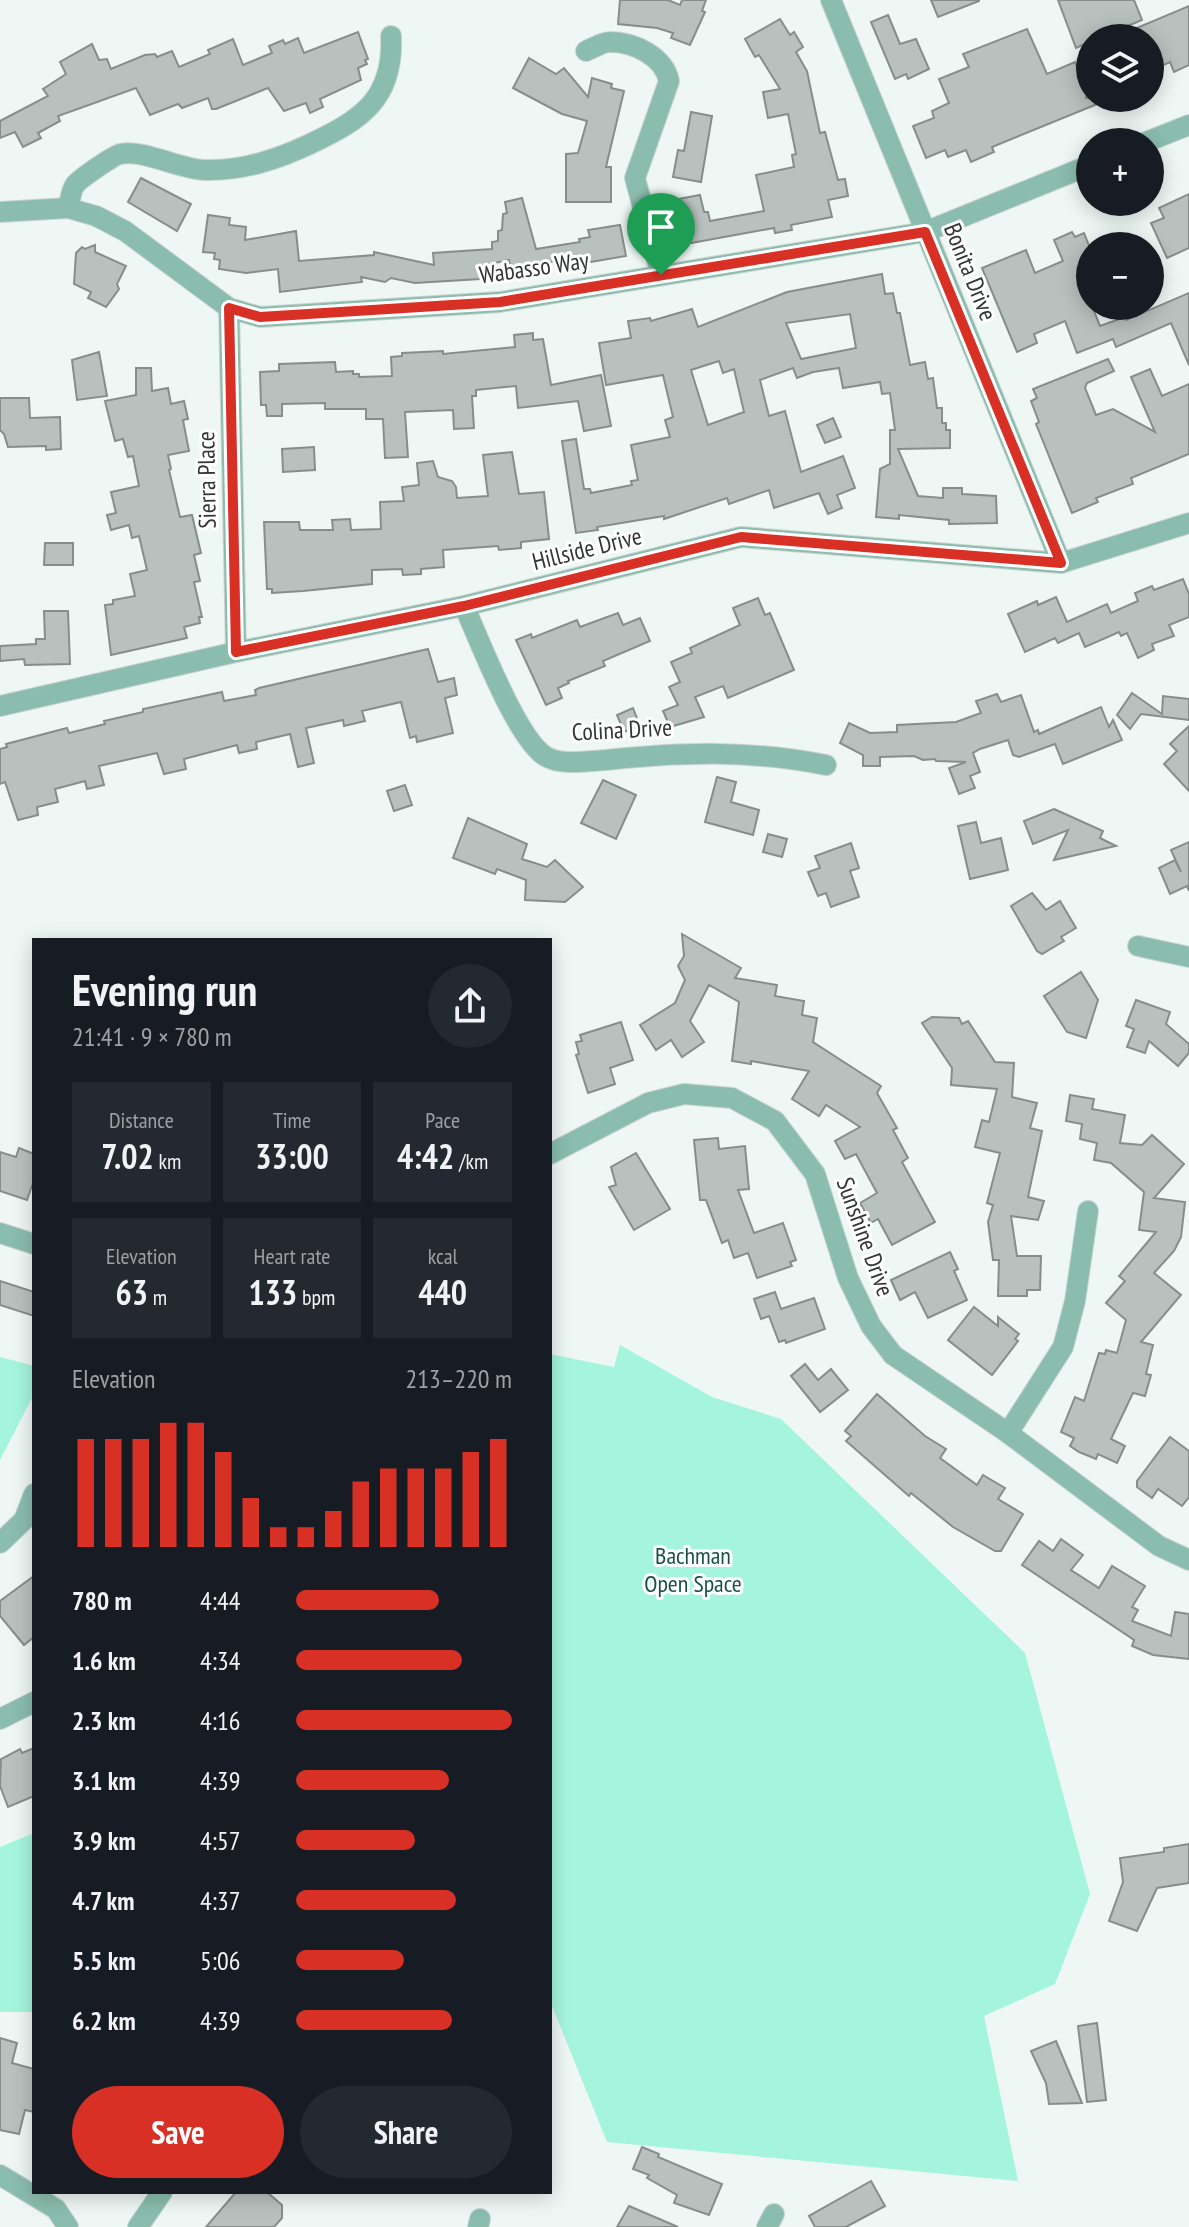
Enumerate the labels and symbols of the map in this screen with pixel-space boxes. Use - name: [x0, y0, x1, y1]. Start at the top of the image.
- pin: [627, 193, 695, 275]
- street label: Bonita Drive: [937, 219, 1004, 325]
- street label: Wabasso Way: [477, 244, 591, 291]
- street label: Sierra Place: [190, 431, 223, 529]
- street label: Hillside Drive: [529, 520, 645, 577]
- street label: Colina Drive: [571, 711, 673, 748]
- street label: Sunshine Drive: [830, 1173, 901, 1301]
- park label: Bachman Open Space: [644, 1540, 742, 1599]

